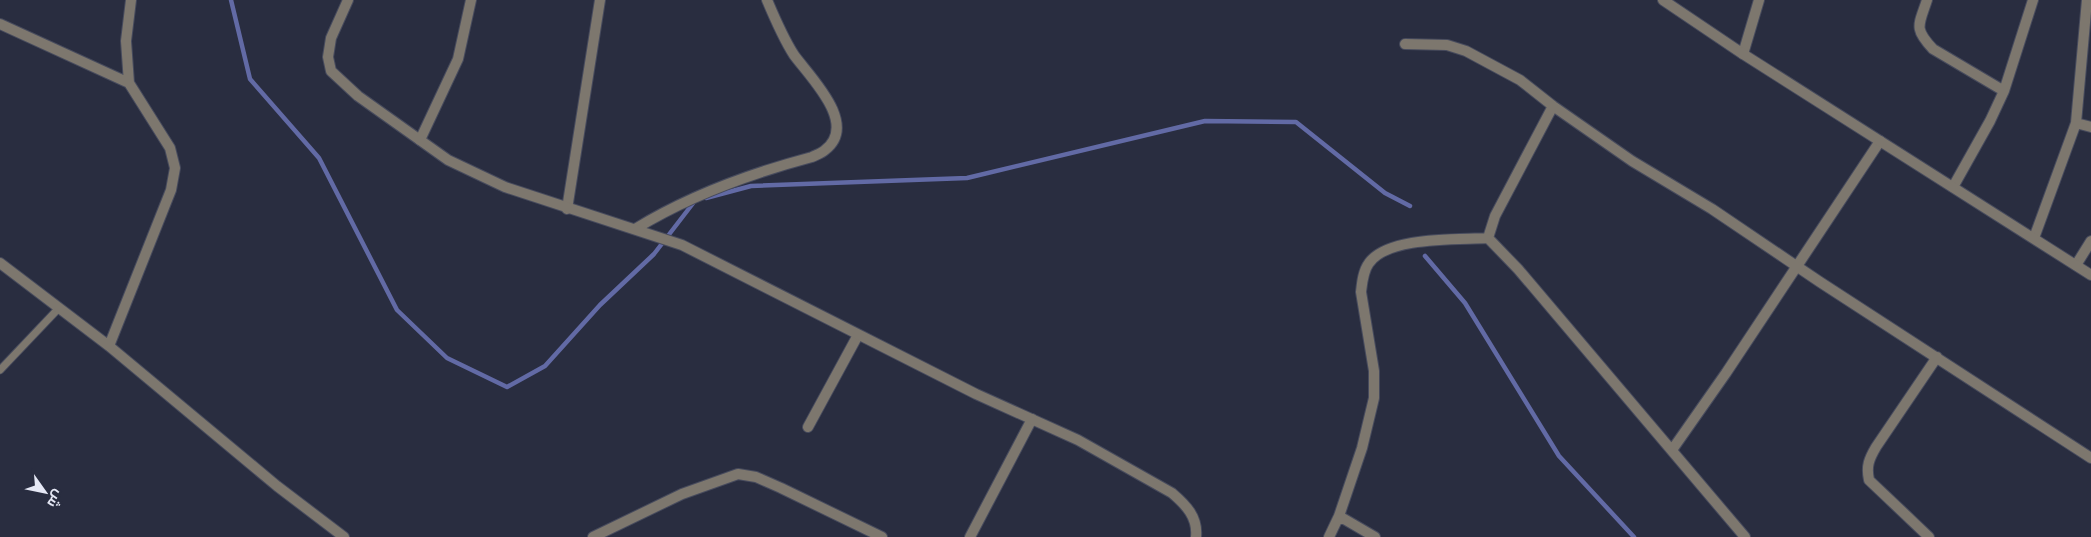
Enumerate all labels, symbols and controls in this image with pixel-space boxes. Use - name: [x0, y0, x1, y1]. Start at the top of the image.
- north arrow: [20, 467, 70, 517]
- text: ش: [43, 487, 69, 512]

